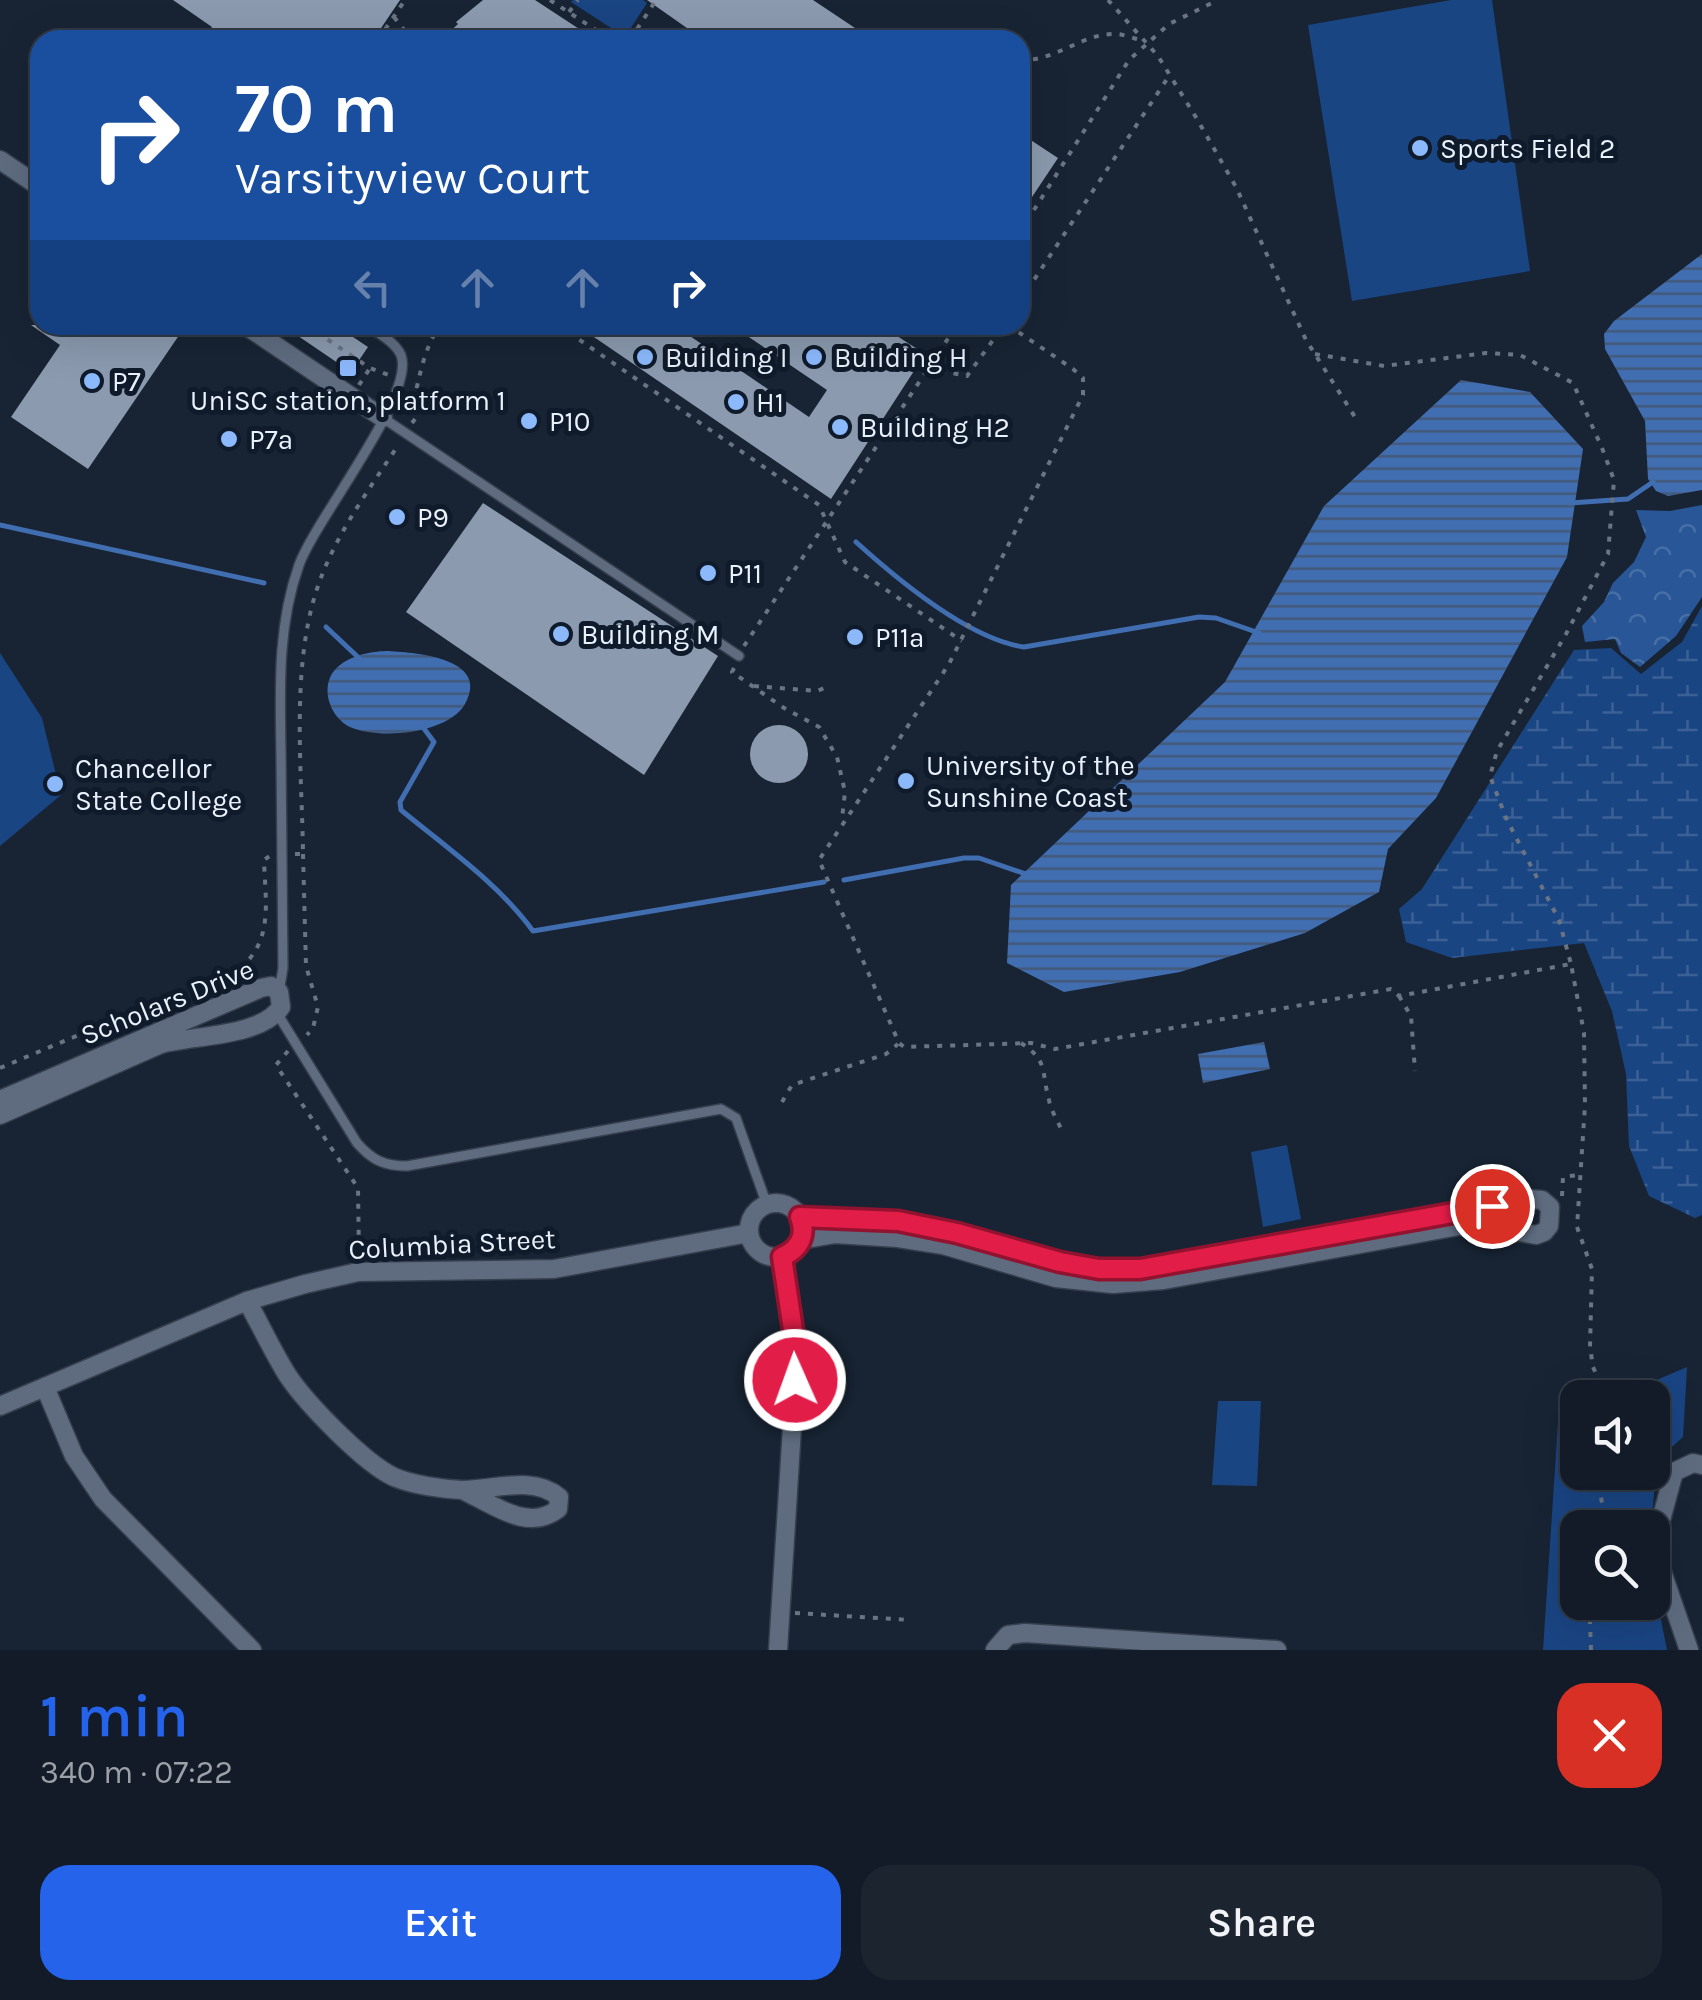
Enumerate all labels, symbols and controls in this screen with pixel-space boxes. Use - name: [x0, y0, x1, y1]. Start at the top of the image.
- text: 70 m: [235, 68, 398, 150]
- icon: right: [70, 70, 200, 200]
- place label: Sports Field 2: [1440, 132, 1615, 165]
- marker: Sports Field 2: [1409, 137, 1431, 159]
- text: Varsityview Court: [235, 152, 590, 204]
- icon: left: [345, 260, 400, 315]
- icon: ahead: [450, 260, 505, 315]
- icon: ahead: [555, 260, 610, 315]
- icon: right: [660, 260, 715, 315]
- place label: Building I: [665, 341, 788, 374]
- place label: Building H: [834, 341, 968, 374]
- marker: Building I: [634, 346, 656, 368]
- marker: Building H: [803, 346, 825, 368]
- marker: UniSC station, platform 1: [337, 357, 359, 379]
- place label: P7: [112, 365, 141, 398]
- marker: P7: [81, 370, 103, 392]
- place label: UniSC station, platform 1: [190, 384, 506, 417]
- place label: H1: [756, 386, 784, 419]
- marker: H1: [725, 391, 747, 413]
- place label: P10: [549, 405, 590, 438]
- marker: P10: [518, 410, 540, 432]
- place label: Building H2: [860, 411, 1010, 444]
- marker: Building H2: [829, 416, 851, 438]
- place label: P7a: [249, 423, 293, 456]
- marker: P7a: [218, 428, 240, 450]
- place label: P9: [417, 501, 449, 534]
- marker: P9: [386, 506, 408, 528]
- place label: P11: [728, 557, 762, 590]
- marker: P11: [697, 562, 719, 584]
- place label: Building M: [581, 618, 720, 651]
- place label: P11a: [875, 621, 924, 654]
- marker: Building M: [550, 623, 572, 645]
- marker: P11a: [844, 626, 866, 648]
- place label: University of the Sunshine Coast: [926, 749, 1135, 814]
- place label: Chancellor State College: [75, 752, 242, 817]
- marker: University of the Sunshine Coast: [895, 770, 917, 792]
- marker: Chancellor State College: [44, 773, 66, 795]
- street label: Scholars Drive: [76, 952, 258, 1052]
- pin: [1450, 1164, 1535, 1249]
- icon: arrive: [1465, 1179, 1520, 1234]
- street label: Columbia Street: [348, 1222, 556, 1266]
- position arrow: [743, 1328, 847, 1432]
- map controls: [1560, 1380, 1670, 1620]
- button: sound: [1560, 1380, 1670, 1490]
- button: search: [1560, 1510, 1670, 1620]
- text: 1 min: [40, 1681, 189, 1751]
- button: close: [1557, 1683, 1662, 1788]
- text: 340 m · 07:22: [40, 1754, 233, 1791]
- button: Exit: [40, 1865, 841, 1980]
- button: Share: [861, 1865, 1662, 1980]

